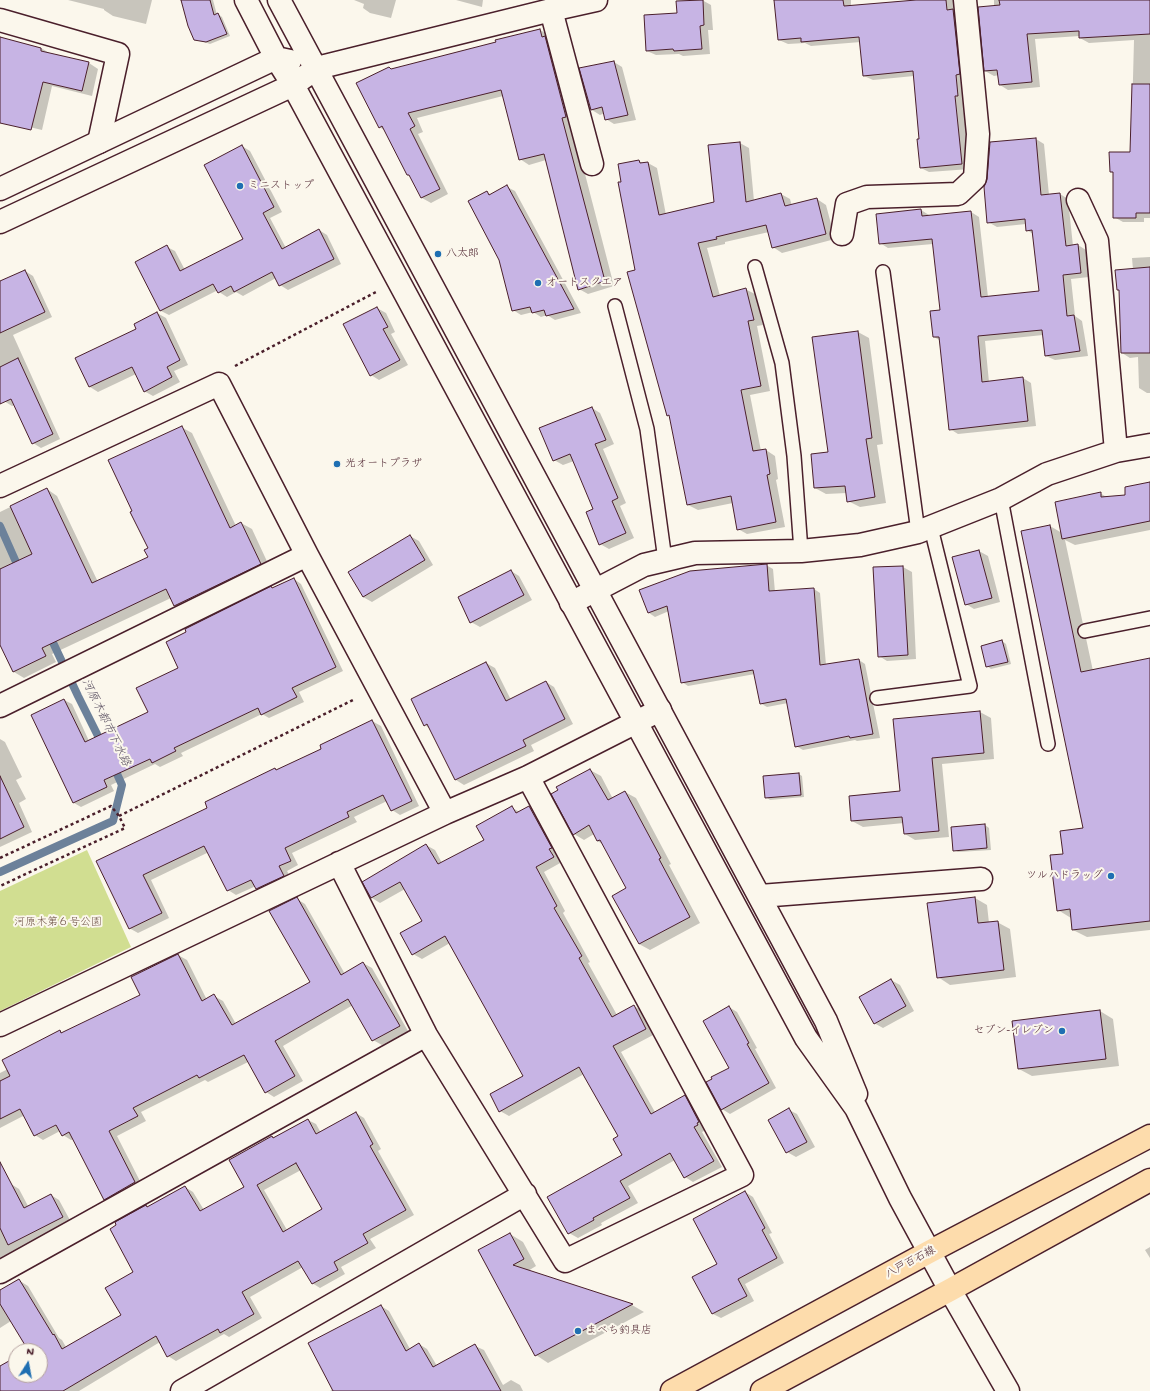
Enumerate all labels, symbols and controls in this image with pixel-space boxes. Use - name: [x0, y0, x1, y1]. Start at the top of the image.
- place label: ミニストップ: [248, 179, 314, 193]
- marker: ミニストップ: [235, 181, 245, 191]
- place label: 八太郎: [446, 247, 479, 261]
- marker: 八太郎: [433, 249, 443, 259]
- place label: オートスクエア: [546, 276, 623, 290]
- marker: オートスクエア: [533, 278, 543, 288]
- place label: 光オートプラザ: [345, 457, 422, 471]
- marker: 光オートプラザ: [332, 459, 342, 469]
- water label: 河原木都市下水路: [77, 677, 133, 769]
- place label: ツルハドラッグ: [1026, 869, 1103, 883]
- marker: ツルハドラッグ: [1106, 871, 1116, 881]
- park label: 河原木第６号公園: [14, 916, 102, 930]
- place label: セブン-イレブン: [974, 1024, 1054, 1038]
- marker: セブン-イレブン: [1057, 1026, 1067, 1036]
- street label: 八戸百石線: [884, 1244, 938, 1282]
- place label: まべち釣具店: [586, 1324, 652, 1338]
- marker: まべち釣具店: [573, 1326, 583, 1336]
- north arrow: [8, 1343, 48, 1383]
- text: N: [25, 1346, 35, 1359]

